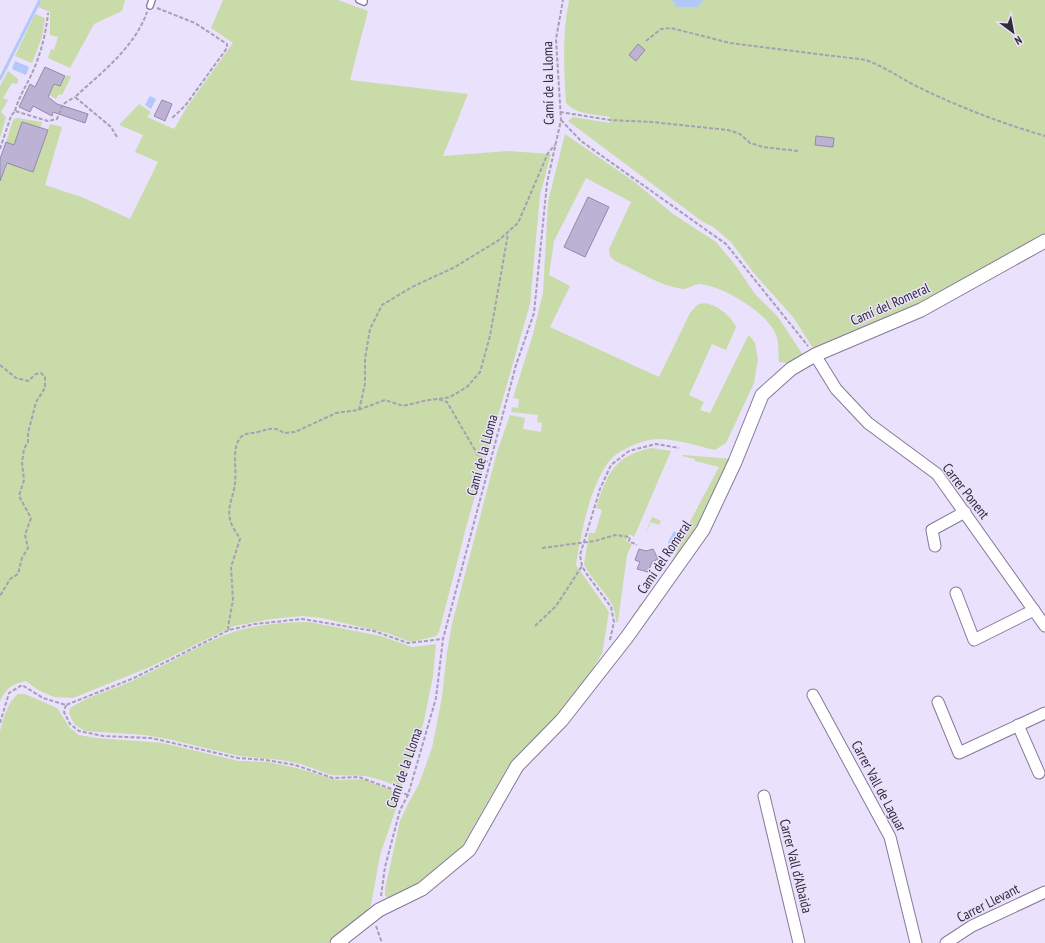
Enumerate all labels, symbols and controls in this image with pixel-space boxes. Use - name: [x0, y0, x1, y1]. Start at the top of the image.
- north arrow: [993, 12, 1033, 52]
- text: N: [1012, 33, 1025, 48]
- street label: Camí de la Lloma: [538, 41, 558, 125]
- street label: Camí del Romeral: [848, 278, 933, 329]
- street label: Camí de la Lloma: [463, 412, 501, 498]
- street label: Carrer Ponent: [939, 459, 993, 523]
- street label: Camí del Romeral: [633, 516, 696, 597]
- street label: Camí de la Lloma: [382, 726, 426, 810]
- street label: Carrer Vall de Laguar: [847, 737, 911, 835]
- street label: Carrer Vall d'Albaida: [776, 817, 816, 915]
- street label: Carrer Llevant: [954, 880, 1022, 926]

